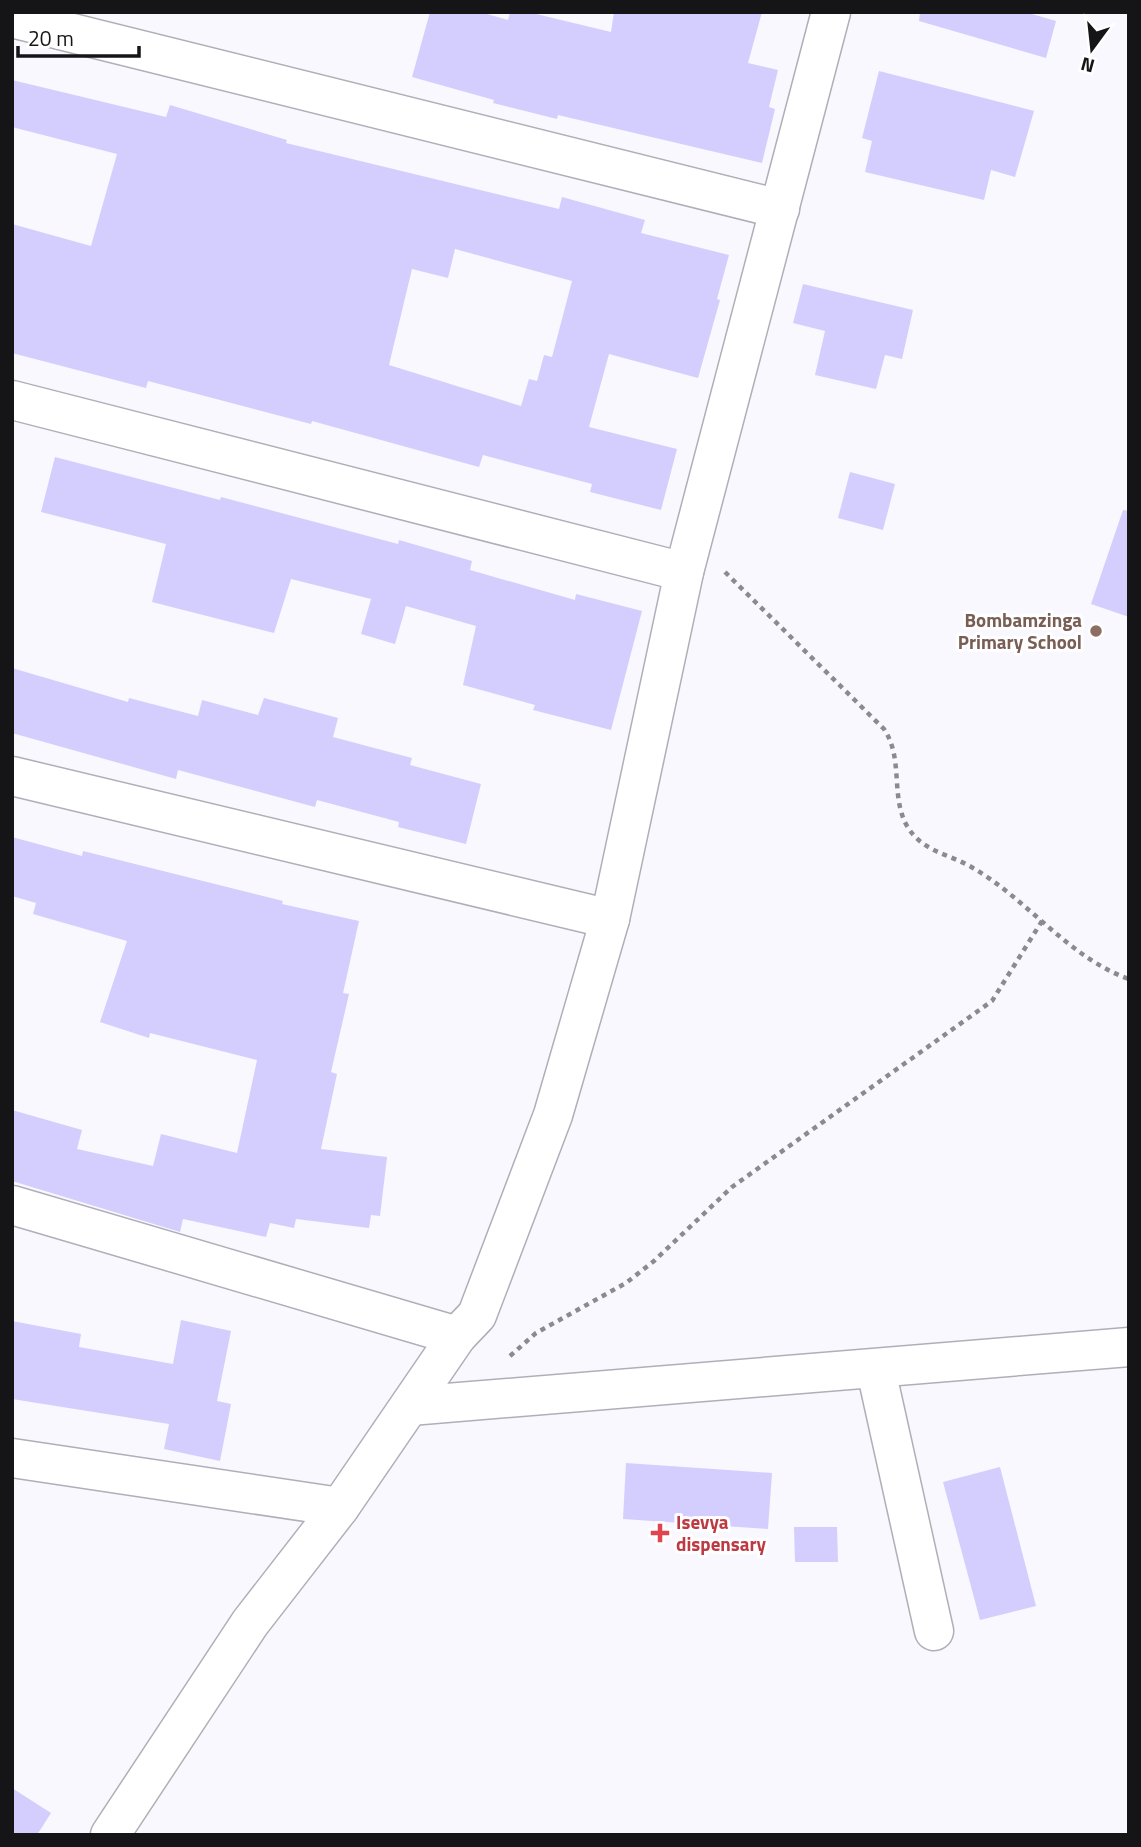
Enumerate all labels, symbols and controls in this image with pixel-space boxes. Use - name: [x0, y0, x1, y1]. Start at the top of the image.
- scale bar: [18, 14, 138, 58]
- north arrow: [1057, 14, 1127, 84]
- text: 20 m: [28, 22, 74, 54]
- text: N: [1077, 50, 1098, 82]
- place label: Bombamzinga Primary School: [958, 605, 1082, 656]
- marker: Bombamzinga Primary School: [1088, 623, 1104, 639]
- place label: Isevya dispensary: [676, 1507, 767, 1558]
- marker: Isevya dispensary: [650, 1523, 670, 1543]

